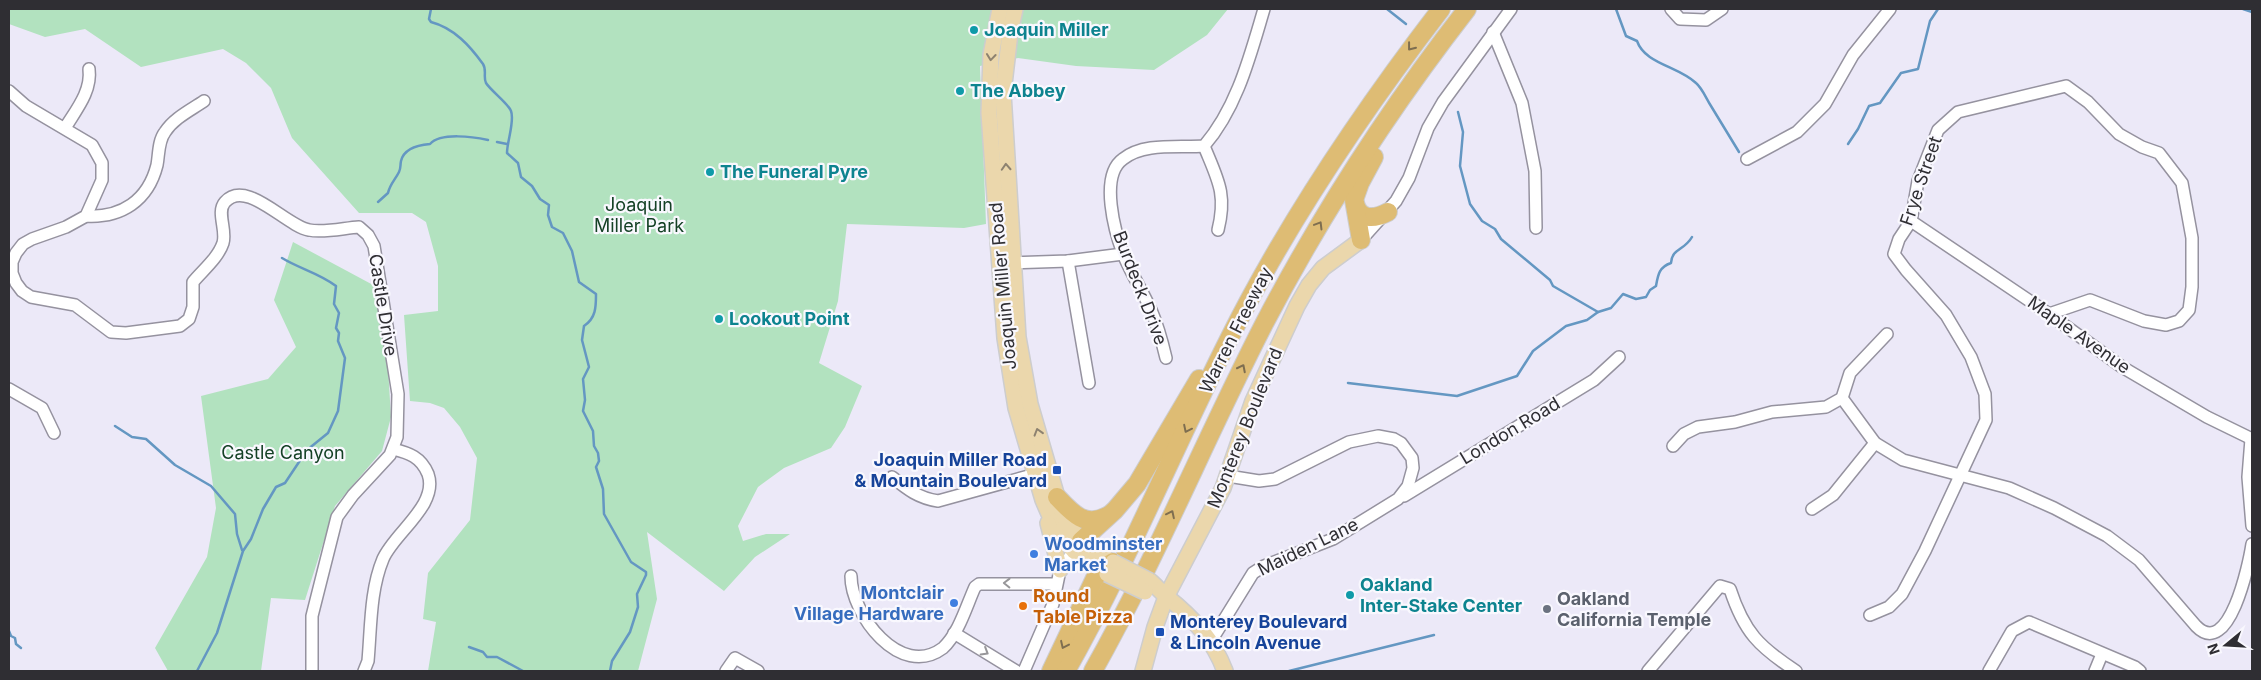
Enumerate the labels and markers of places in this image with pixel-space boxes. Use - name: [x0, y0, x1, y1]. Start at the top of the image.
- place label: Joaquin Miller: [984, 19, 1109, 40]
- marker: Joaquin Miller: [968, 24, 980, 36]
- place label: The Abbey: [970, 80, 1066, 101]
- marker: The Abbey: [954, 85, 966, 97]
- place label: The Funeral Pyre: [720, 161, 868, 182]
- marker: The Funeral Pyre: [704, 166, 716, 178]
- place label: Lookout Point: [729, 308, 850, 329]
- marker: Lookout Point: [713, 313, 725, 325]
- place label: Joaquin Miller Road & Mountain Boulevard: [854, 449, 1047, 491]
- marker: Joaquin Miller Road & Mountain Boulevard: [1051, 464, 1063, 476]
- place label: Woodminster Market: [1044, 533, 1162, 575]
- marker: Woodminster Market: [1028, 548, 1040, 560]
- place label: Oakland Inter-Stake Center: [1360, 574, 1522, 616]
- place label: Montclair Village Hardware: [794, 582, 944, 624]
- place label: Round Table Pizza: [1033, 585, 1133, 627]
- place label: Oakland California Temple: [1557, 588, 1712, 630]
- marker: Oakland Inter-Stake Center: [1344, 589, 1356, 601]
- marker: Montclair Village Hardware: [948, 597, 960, 609]
- marker: Round Table Pizza: [1017, 600, 1029, 612]
- marker: Oakland California Temple: [1541, 603, 1553, 615]
- place label: Monterey Boulevard & Lincoln Avenue: [1170, 611, 1347, 653]
- marker: Monterey Boulevard & Lincoln Avenue: [1154, 626, 1166, 638]

